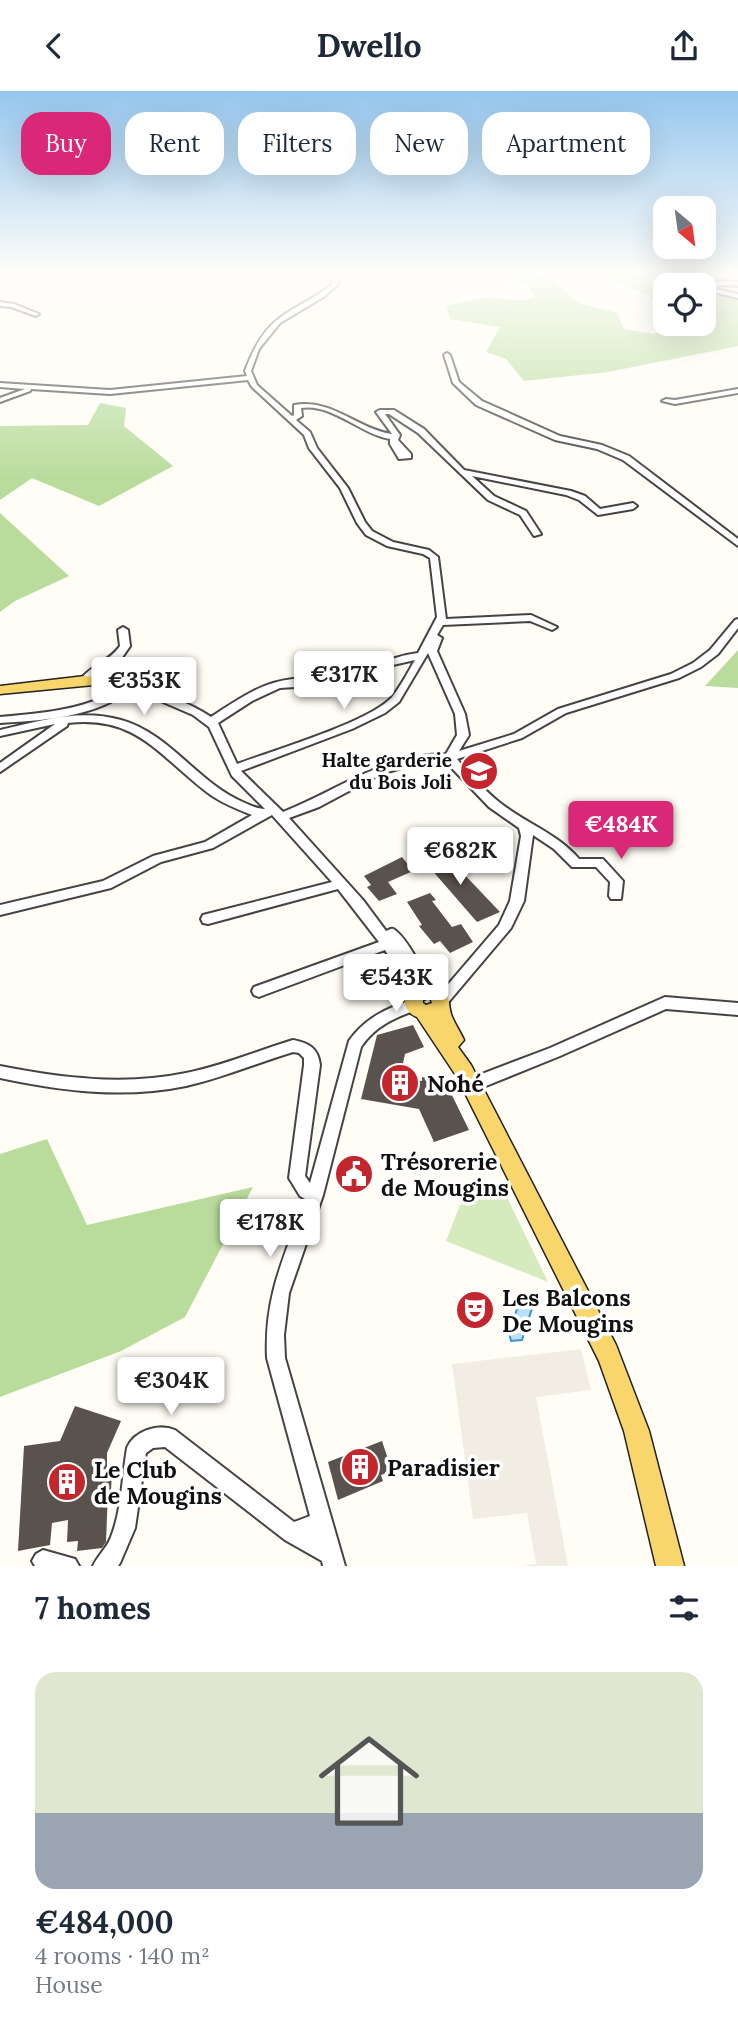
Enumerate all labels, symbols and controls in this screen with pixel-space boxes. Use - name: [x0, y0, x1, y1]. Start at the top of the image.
- text: Dwello: [316, 25, 422, 66]
- icon: back: [35, 27, 73, 65]
- icon: share: [665, 27, 703, 65]
- chip: Buy: [21, 112, 111, 175]
- chip: Rent: [125, 112, 224, 175]
- chip: Filters: [238, 112, 356, 175]
- chip: New: [370, 112, 468, 175]
- chip: Apartment: [482, 112, 650, 175]
- north arrow: [653, 196, 716, 259]
- map controls: [653, 196, 716, 336]
- button: locate: [653, 273, 716, 336]
- pin: €317K: [295, 651, 393, 711]
- pin: €353K: [95, 657, 193, 717]
- text: €317K: [310, 659, 378, 688]
- text: €353K: [107, 665, 181, 694]
- place label: Halte garderie du Bois Joli: [322, 748, 452, 794]
- school or university icon: Halte garderie du Bois Joli: [458, 750, 500, 792]
- pin: €484K: [572, 801, 670, 861]
- text: €484K: [584, 809, 658, 838]
- pin: €682K: [411, 827, 509, 887]
- text: €682K: [423, 835, 497, 864]
- pin: €543K: [347, 955, 445, 1014]
- text: €543K: [359, 962, 433, 991]
- building icon: Nohé: [379, 1062, 421, 1104]
- place label: Nohé: [427, 1069, 484, 1098]
- place label: Trésorerie de Mougins: [381, 1147, 509, 1202]
- public building icon: Trésorerie de Mougins: [333, 1153, 375, 1195]
- pin: €178K: [221, 1199, 319, 1259]
- text: €178K: [236, 1207, 304, 1236]
- place label: Les Balcons De Mougins: [502, 1283, 634, 1338]
- theatre icon: Les Balcons De Mougins: [454, 1289, 496, 1331]
- pin: €304K: [122, 1357, 220, 1417]
- text: €304K: [133, 1365, 209, 1394]
- building icon: Paradisier: [339, 1446, 381, 1488]
- place label: Paradisier: [387, 1453, 500, 1482]
- place label: Le Club de Mougins: [94, 1455, 222, 1510]
- building icon: Le Club de Mougins: [46, 1461, 88, 1503]
- text: 7 homes: [35, 1589, 151, 1627]
- icon: filters: [665, 1589, 703, 1627]
- icon: home: [306, 1718, 432, 1844]
- text: €484,000: [35, 1903, 174, 1941]
- text: 4 rooms · 140 m²: [35, 1941, 210, 1970]
- text: House: [35, 1970, 103, 1999]

